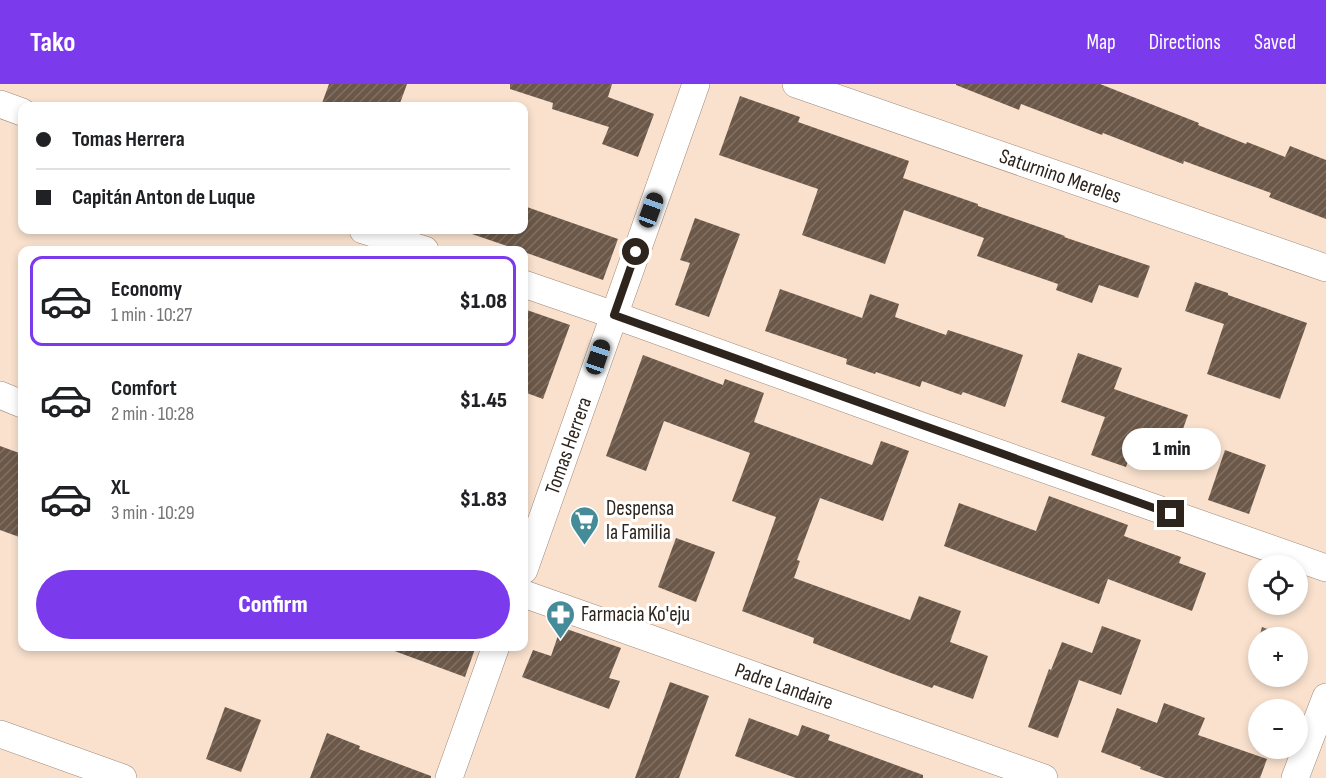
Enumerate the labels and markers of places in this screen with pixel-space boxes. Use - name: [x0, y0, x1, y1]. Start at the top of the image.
- place label: Despensa la Familia: [606, 496, 674, 545]
- supermarket icon: Despensa la Familia: [569, 504, 601, 546]
- pharmacy icon: Farmacia Ko'eju: [544, 598, 576, 640]
- place label: Farmacia Ko'eju: [581, 602, 690, 627]

